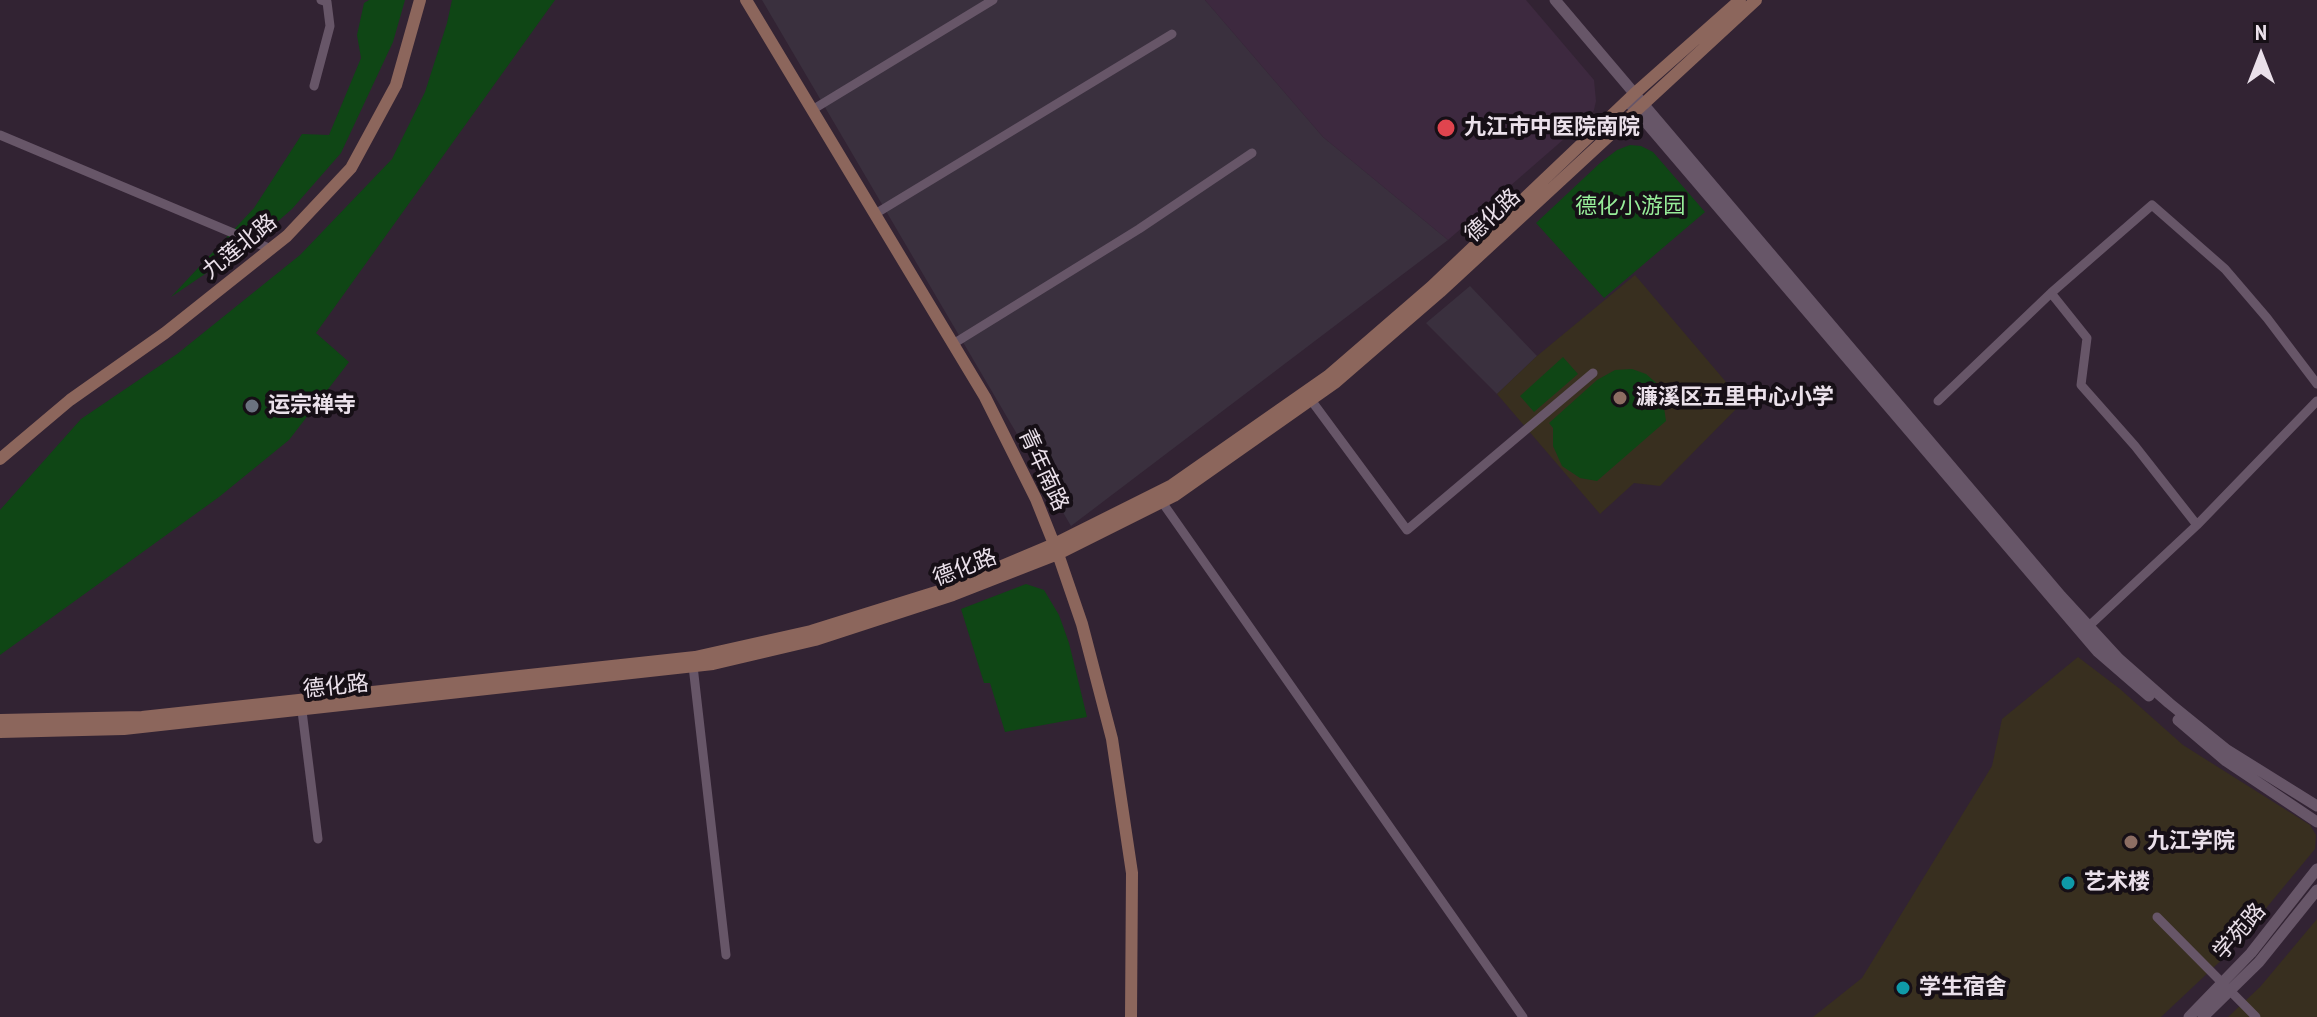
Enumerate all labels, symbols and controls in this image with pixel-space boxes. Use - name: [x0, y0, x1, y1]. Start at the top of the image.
- north arrow: [2221, 16, 2301, 96]
- text: N: [2255, 18, 2267, 46]
- place label: 九江市中医院南院: [1464, 115, 1640, 141]
- marker: 九江市中医院南院: [1435, 117, 1457, 139]
- street label: 德化路: [1460, 184, 1526, 248]
- park label: 德化小游园: [1575, 194, 1685, 220]
- street label: 九莲北路: [197, 209, 283, 285]
- place label: 濂溪区五里中心小学: [1636, 385, 1834, 411]
- marker: 濂溪区五里中心小学: [1611, 389, 1629, 407]
- place label: 运宗禅寺: [268, 393, 356, 419]
- marker: 运宗禅寺: [243, 397, 261, 415]
- street label: 青年南路: [1012, 425, 1074, 515]
- street label: 德化路: [929, 544, 1001, 592]
- street label: 德化路: [302, 670, 370, 704]
- place label: 九江学院: [2147, 829, 2235, 855]
- marker: 九江学院: [2122, 833, 2140, 851]
- place label: 艺术楼: [2084, 870, 2150, 896]
- marker: 艺术楼: [2059, 874, 2077, 892]
- street label: 学苑路: [2208, 898, 2272, 966]
- place label: 学生宿舍: [1919, 975, 2007, 1001]
- marker: 学生宿舍: [1894, 979, 1912, 997]

